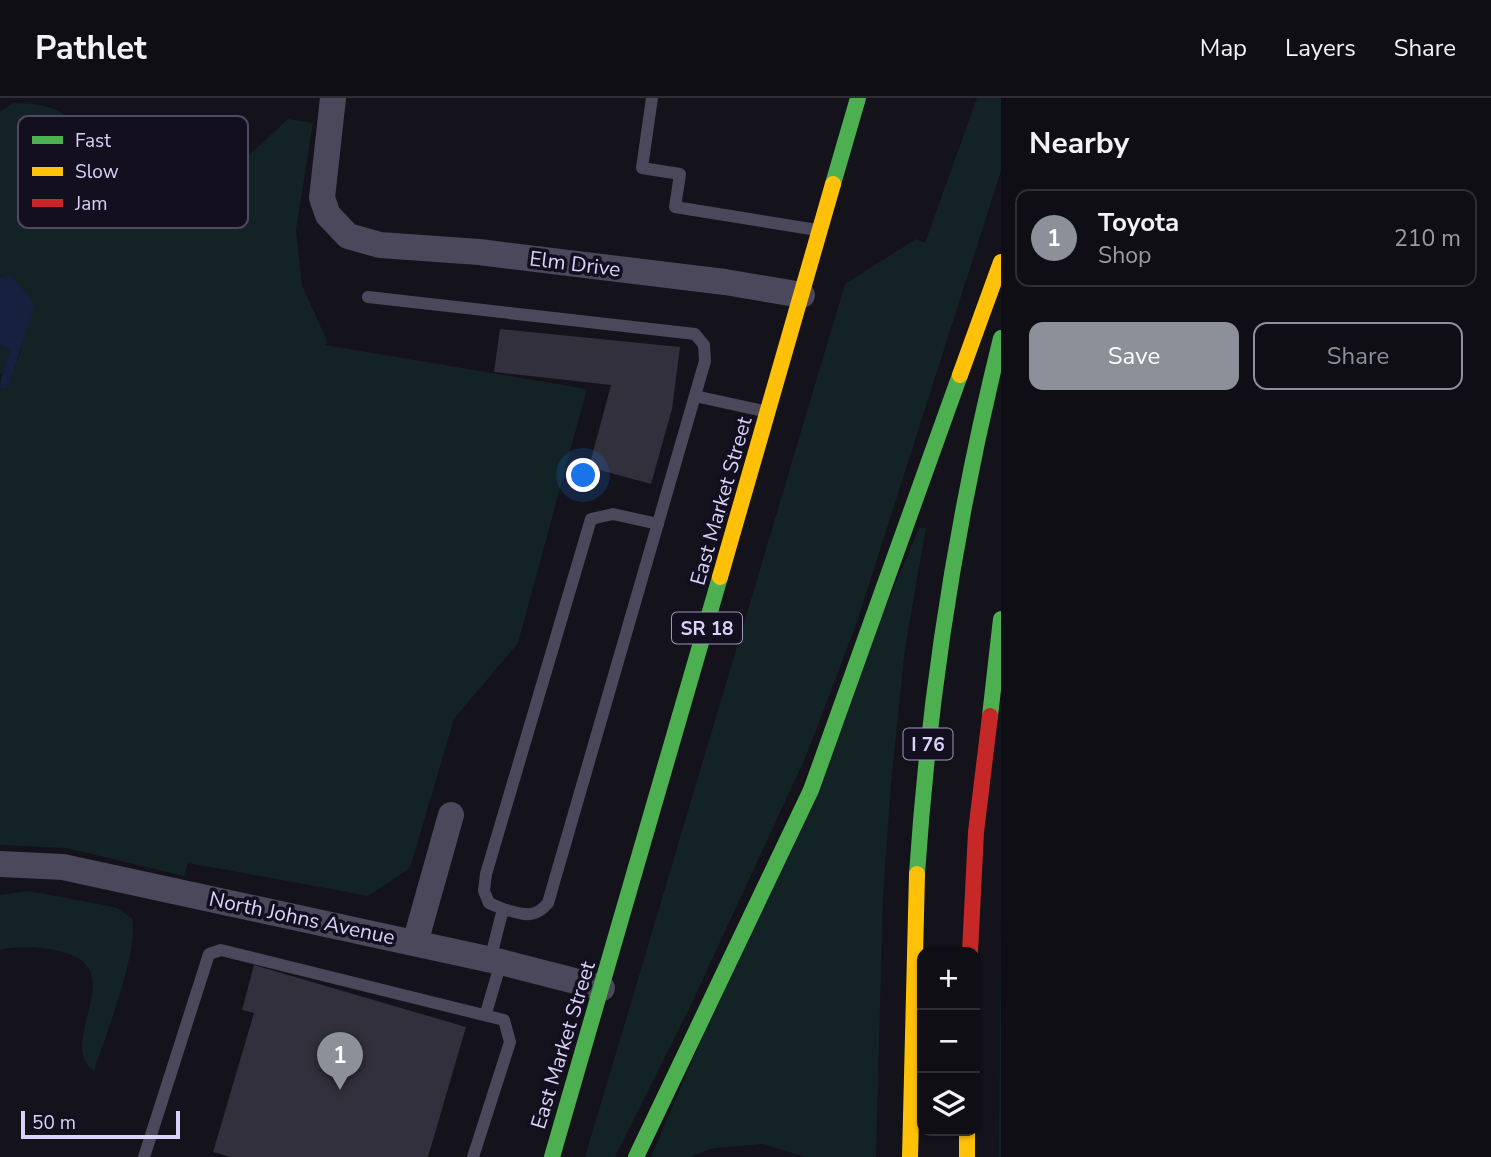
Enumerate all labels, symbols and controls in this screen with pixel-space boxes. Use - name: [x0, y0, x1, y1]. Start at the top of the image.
- text: Pathlet: [35, 26, 147, 71]
- text: Map: [1200, 32, 1247, 64]
- text: Layers: [1285, 32, 1356, 64]
- text: Share: [1394, 32, 1456, 64]
- legend: [18, 116, 248, 228]
- text: Nearby: [1029, 123, 1129, 164]
- text: Fast: [75, 128, 111, 154]
- text: Slow: [75, 159, 119, 185]
- text: Jam: [74, 191, 108, 217]
- text: Toyota: [1098, 205, 1179, 240]
- text: 1: [1047, 223, 1061, 254]
- text: 210 m: [1394, 223, 1461, 254]
- text: Shop: [1098, 240, 1151, 271]
- street label: Elm Drive: [528, 245, 622, 283]
- button: Save: [1029, 322, 1239, 390]
- button: Share: [1253, 322, 1463, 390]
- street label: East Market Street: [684, 413, 759, 588]
- your location: [566, 458, 600, 492]
- road number: SR 18: [672, 612, 742, 643]
- road number: I 76: [904, 729, 953, 760]
- street label: North Johns Avenue: [207, 885, 397, 951]
- map controls: [917, 947, 980, 1136]
- button: +: [917, 947, 980, 1010]
- street label: East Market Street: [524, 957, 602, 1132]
- button: −: [917, 1010, 980, 1073]
- pin: 1: [317, 1032, 363, 1090]
- button: layers: [917, 1073, 980, 1136]
- scale bar: [21, 1108, 180, 1140]
- text: 50 m: [32, 1110, 76, 1136]

